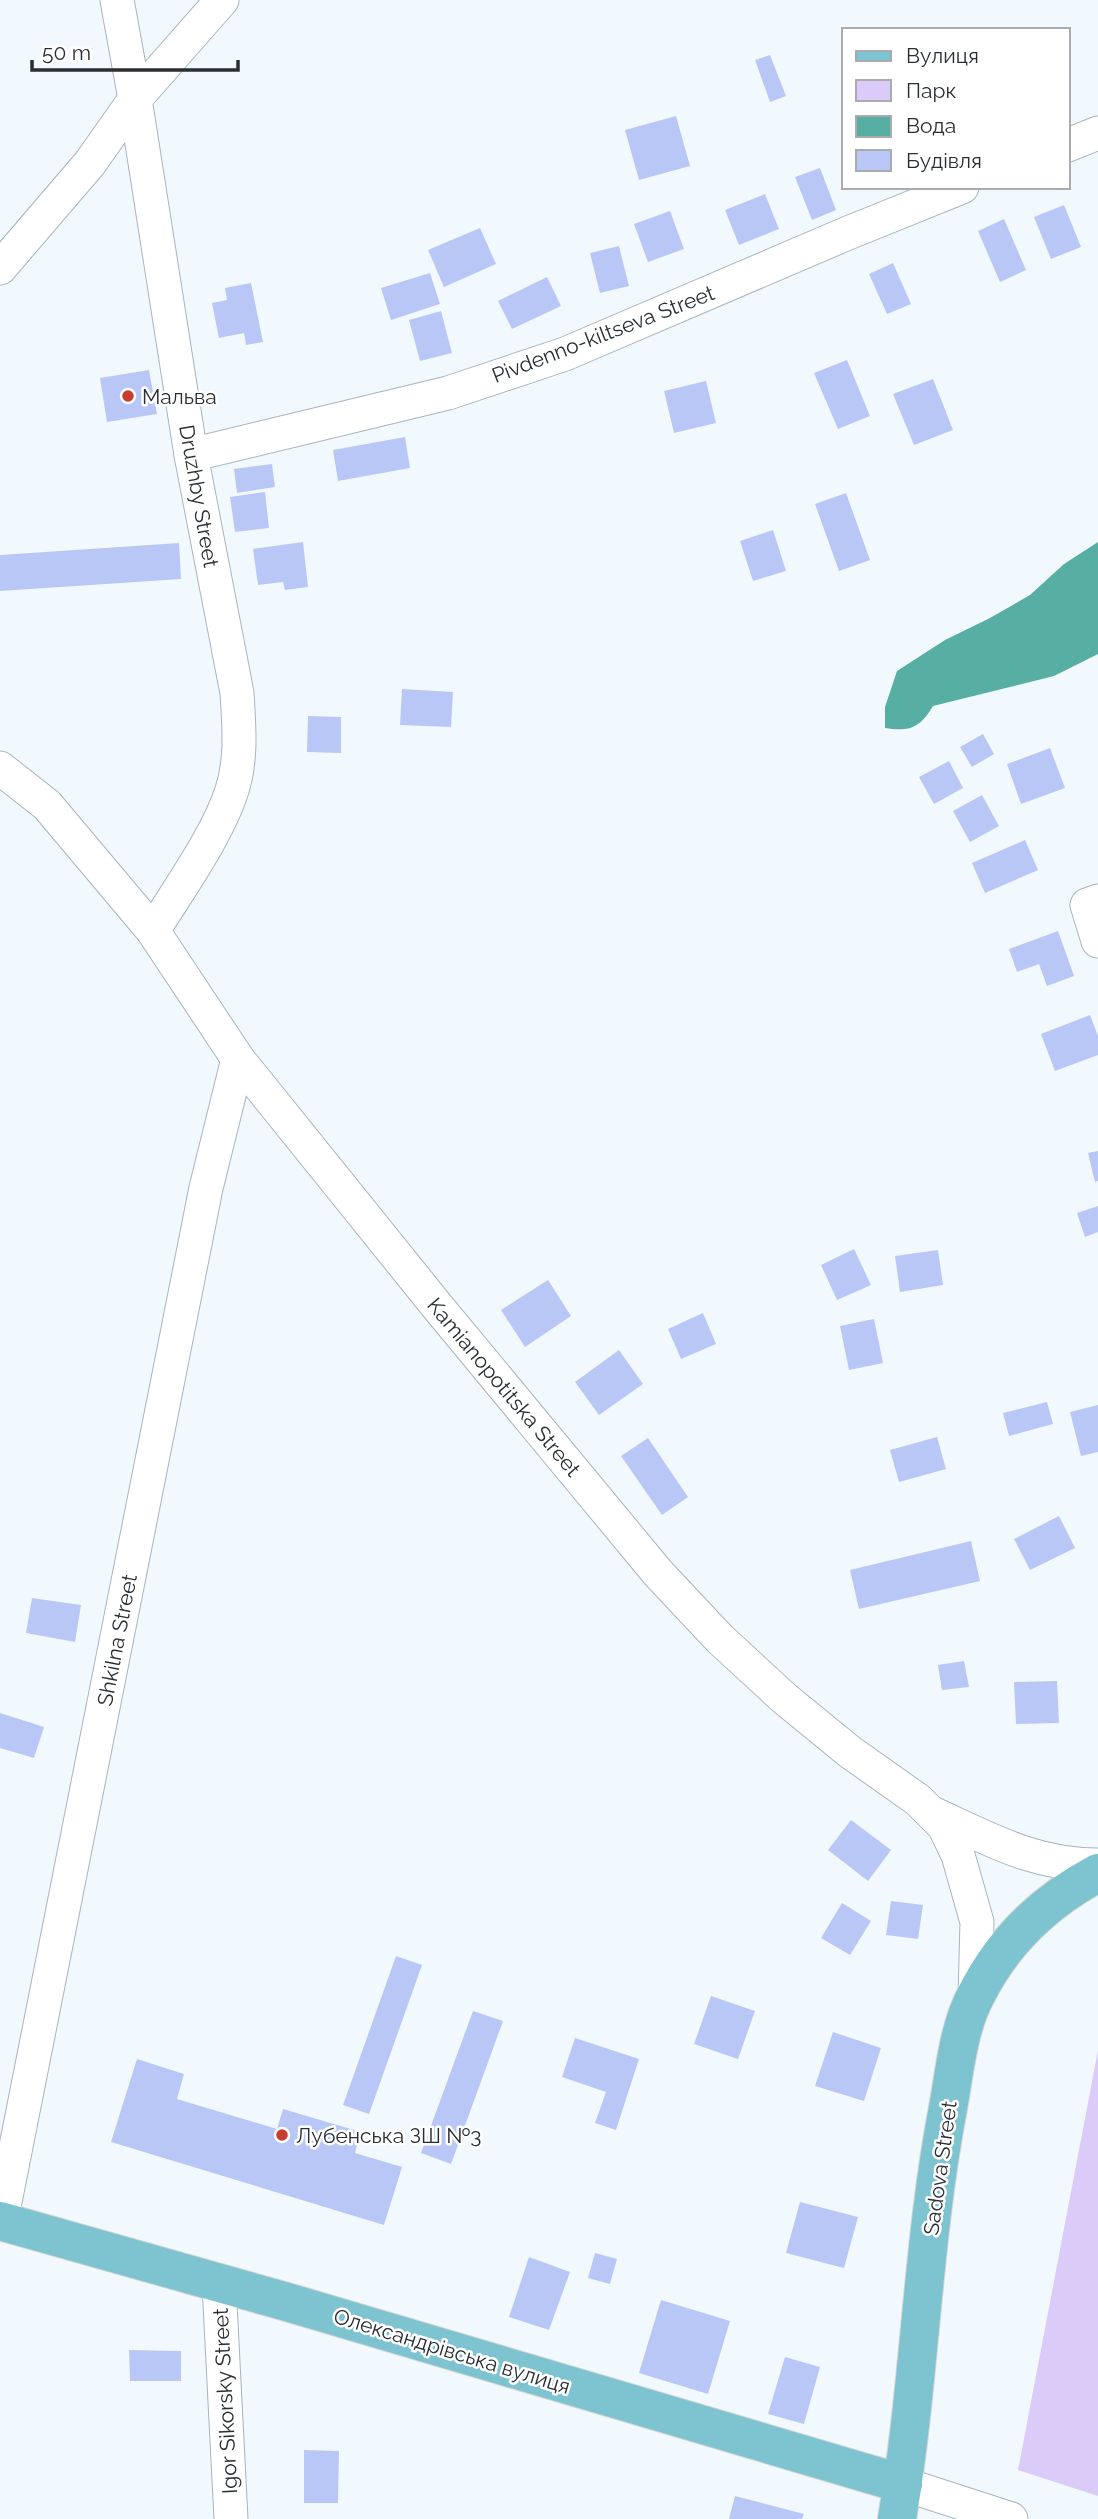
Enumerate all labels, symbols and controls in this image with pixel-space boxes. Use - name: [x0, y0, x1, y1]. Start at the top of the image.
- scale bar: [32, 28, 238, 72]
- legend: [842, 28, 1070, 189]
- text: 50 m: [42, 40, 91, 65]
- text: Вулиця: [906, 43, 979, 68]
- text: Парк: [906, 78, 956, 103]
- text: Вода: [906, 113, 956, 138]
- text: Будівля: [906, 148, 982, 173]
- street label: Pivdenno-kiltseva Street: [488, 280, 718, 388]
- place label: Мальва: [142, 384, 217, 409]
- marker: Мальва: [120, 388, 136, 404]
- street label: Druzhby Street: [174, 423, 224, 569]
- street label: Kamianopotitska Street: [422, 1293, 586, 1481]
- street label: Shkilna Street: [92, 1572, 142, 1708]
- street label: Sadova Street: [918, 2099, 962, 2237]
- place label: Лубенська ЗШ №3: [296, 2123, 481, 2148]
- marker: Лубенська ЗШ №3: [274, 2127, 290, 2143]
- street label: Олександрівська вулиця: [331, 2303, 573, 2399]
- street label: Igor Sikorsky Street: [208, 2307, 242, 2495]

